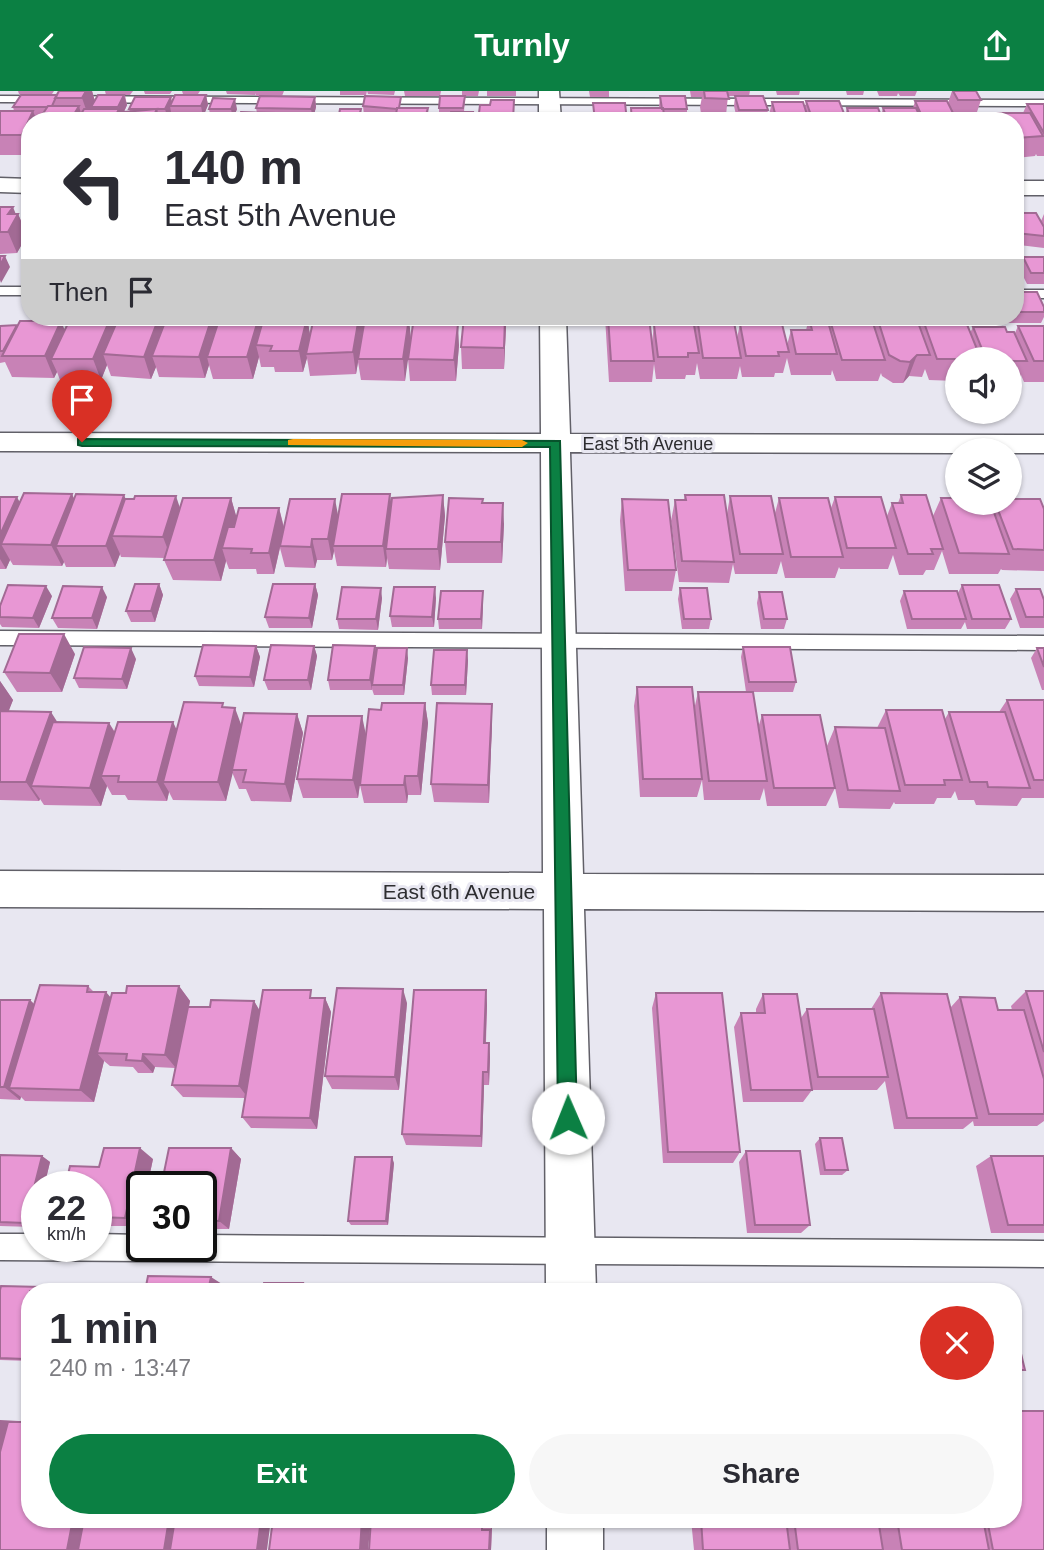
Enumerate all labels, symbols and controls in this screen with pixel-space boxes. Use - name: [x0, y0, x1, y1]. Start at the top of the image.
- icon: back: [28, 27, 66, 65]
- text: Turnly: [474, 27, 570, 63]
- icon: share: [978, 27, 1016, 65]
- icon: left: [49, 140, 140, 231]
- text: 140 m: [164, 140, 303, 194]
- text: East 5th Avenue: [164, 197, 396, 233]
- icon: arrive: [122, 273, 160, 311]
- text: Then: [49, 277, 108, 307]
- map controls: [945, 347, 1022, 515]
- button: sound: [945, 347, 1022, 424]
- pin: [52, 370, 112, 442]
- icon: arrive: [63, 381, 101, 419]
- street label: East 5th Avenue: [583, 434, 713, 454]
- button: layers: [945, 438, 1022, 515]
- street label: East 6th Avenue: [383, 880, 535, 903]
- position arrow: [531, 1081, 605, 1155]
- speed limit sign: 30: [126, 1171, 217, 1262]
- text: 22: [47, 1188, 86, 1227]
- text: km/h: [47, 1224, 86, 1244]
- text: 1 min: [49, 1305, 159, 1352]
- button: close: [920, 1306, 994, 1380]
- text: 240 m · 13:47: [49, 1355, 191, 1381]
- button: Exit: [49, 1434, 515, 1514]
- button: Share: [529, 1434, 994, 1514]

